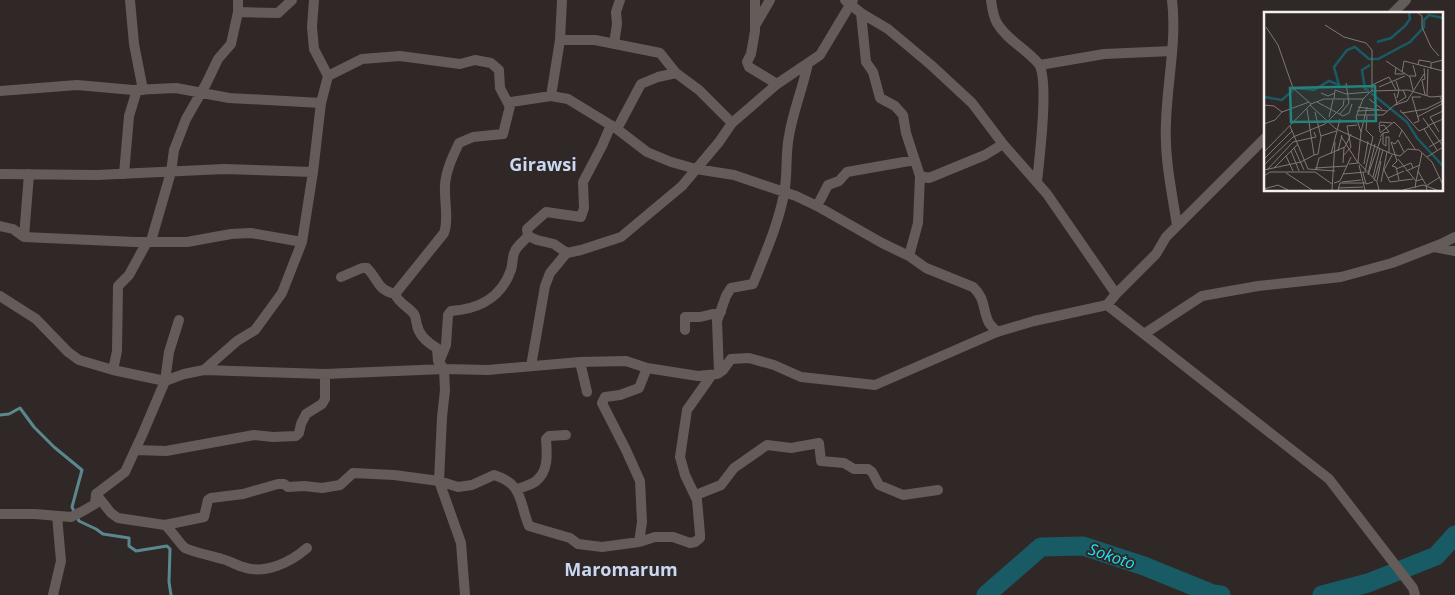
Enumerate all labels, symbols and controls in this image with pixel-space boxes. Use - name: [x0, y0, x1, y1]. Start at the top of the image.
- inset map: [1264, 12, 1442, 191]
- district label: Girawsi: [509, 152, 577, 176]
- water label: Sokoto: [1086, 538, 1138, 574]
- district label: Maromarum: [564, 557, 678, 581]

